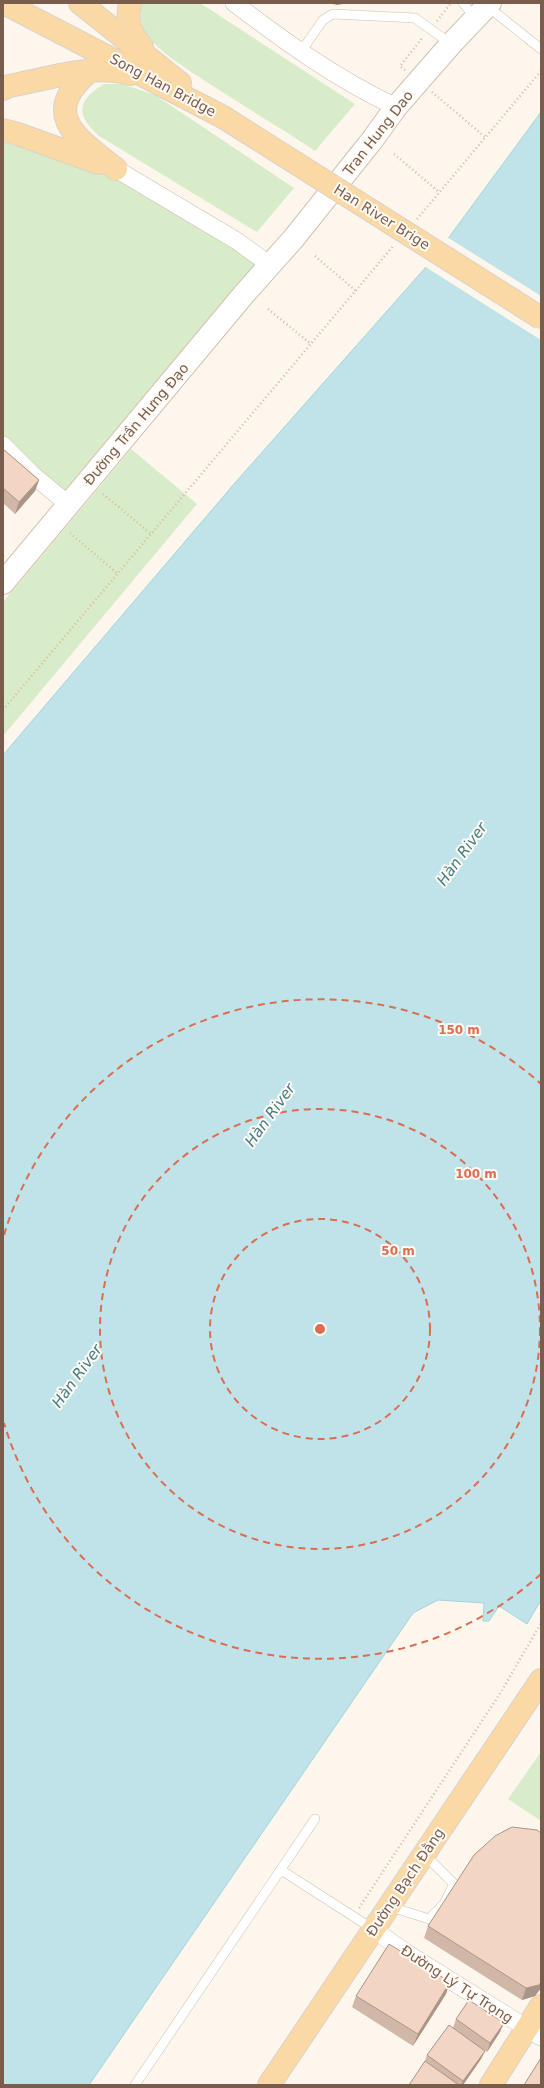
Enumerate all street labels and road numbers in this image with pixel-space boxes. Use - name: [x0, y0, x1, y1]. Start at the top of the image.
- street label: Song Han Bridge: [107, 50, 219, 120]
- street label: Tran Hung Dao: [339, 87, 416, 180]
- street label: Han River Brige: [331, 181, 433, 253]
- street label: Đường Trần Hưng Đạo: [80, 360, 192, 488]
- street label: Đường Bạch Đằng: [363, 1825, 447, 1939]
- street label: Đường Lý Tự Trọng: [398, 1942, 516, 2026]

